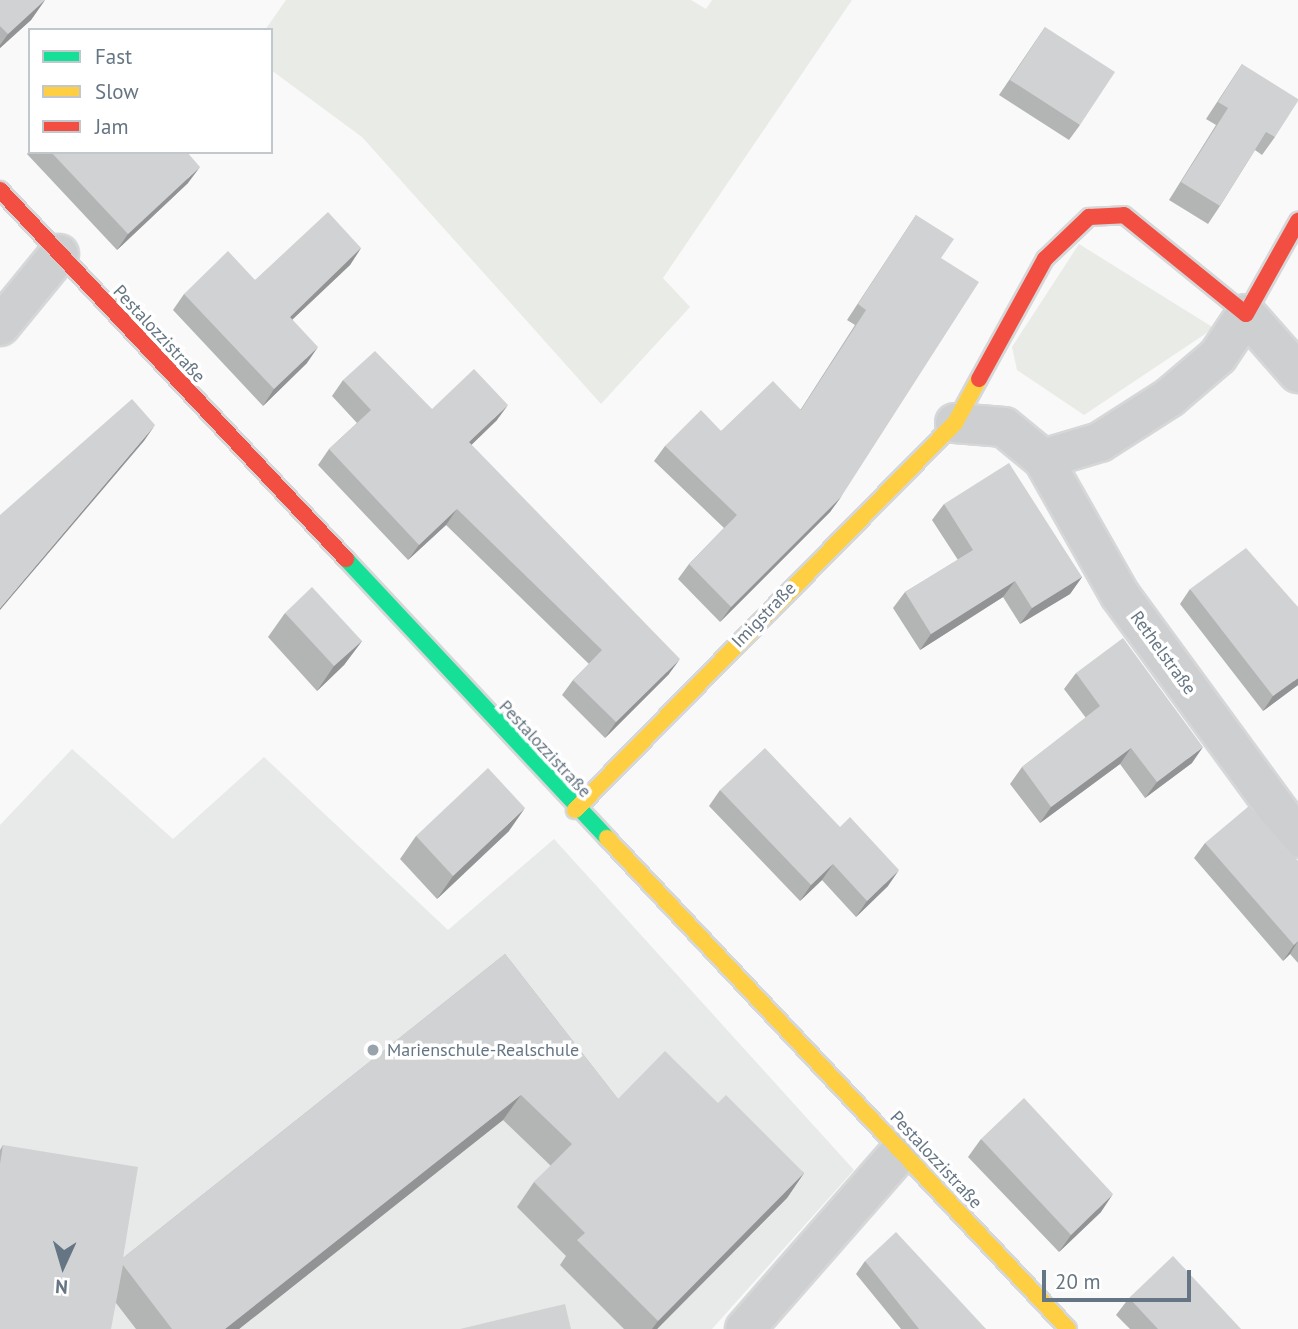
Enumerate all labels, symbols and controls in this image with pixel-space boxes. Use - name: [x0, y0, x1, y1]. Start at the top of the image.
- legend: [28, 28, 273, 154]
- text: Fast: [95, 43, 132, 70]
- text: Slow: [95, 78, 139, 105]
- text: Jam: [95, 113, 129, 140]
- street label: Pestalozzistraße: [108, 281, 210, 387]
- street label: Imigstraße: [727, 578, 801, 652]
- street label: Rethelstraße: [1126, 607, 1200, 699]
- street label: Pestalozzistraße: [494, 696, 596, 802]
- place label: Marienschule-Realschule: [387, 1039, 579, 1061]
- marker: Marienschule-Realschule: [365, 1042, 381, 1058]
- street label: Pestalozzistraße: [885, 1107, 987, 1213]
- north arrow: [28, 1231, 98, 1301]
- scale bar: [1046, 1256, 1195, 1300]
- text: 20 m: [1055, 1268, 1101, 1295]
- text: N: [54, 1275, 69, 1299]

